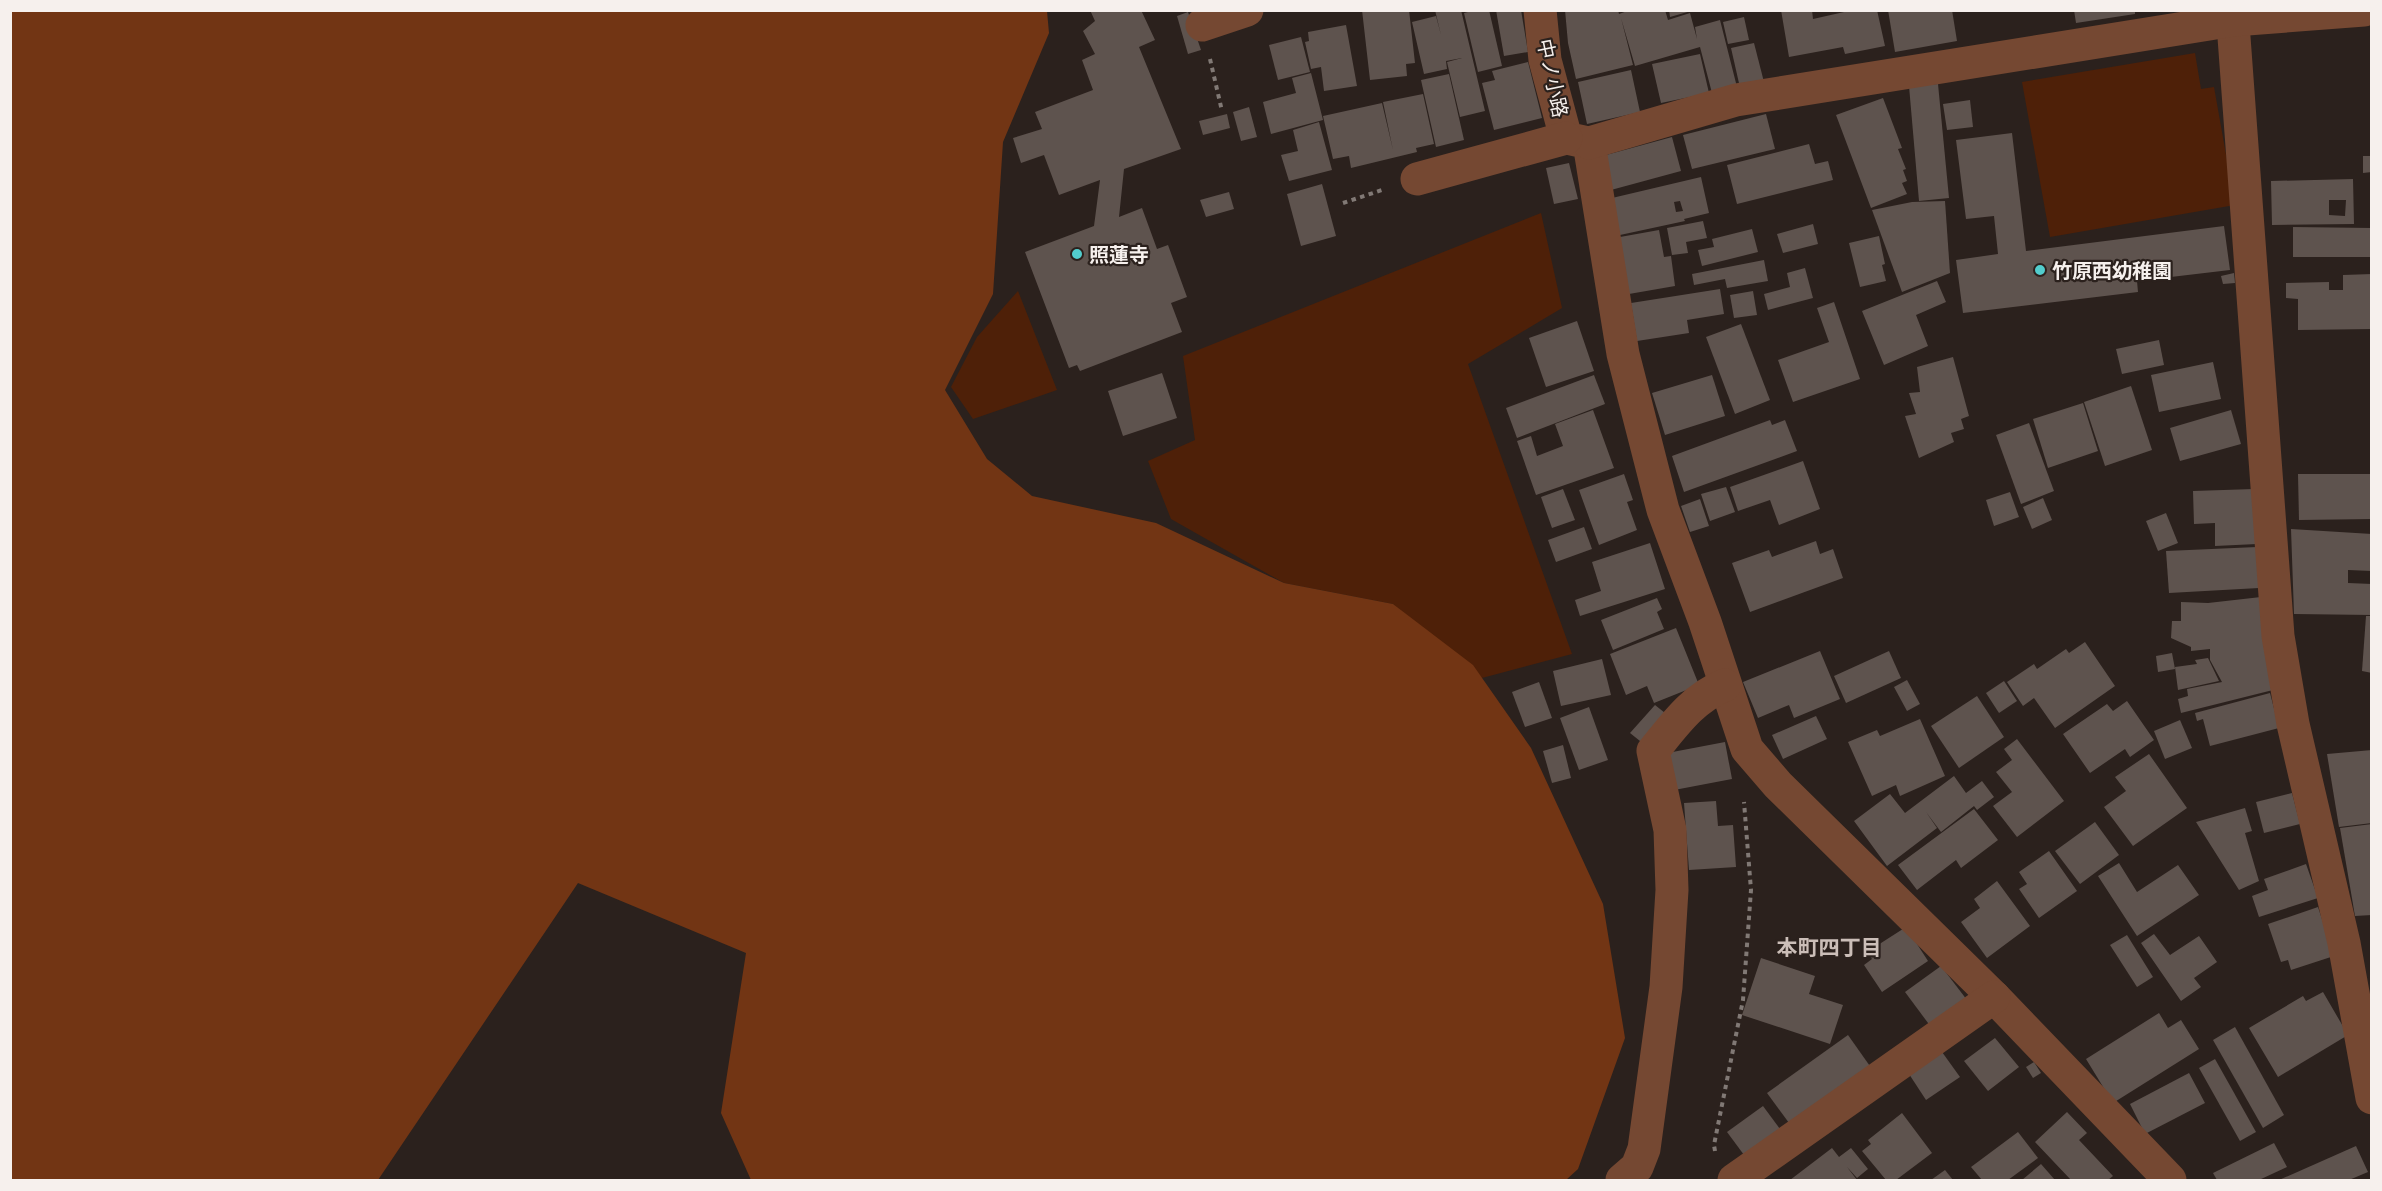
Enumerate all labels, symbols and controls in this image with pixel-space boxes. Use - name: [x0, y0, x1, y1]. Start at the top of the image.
- street label: 中ノ小路: [1531, 36, 1575, 120]
- place label: 照蓮寺: [1089, 241, 1149, 268]
- marker: 照蓮寺: [1070, 247, 1084, 261]
- place label: 竹原西幼稚園: [2052, 257, 2172, 284]
- marker: 竹原西幼稚園: [2033, 263, 2047, 277]
- district label: 本町四丁目: [1777, 933, 1882, 961]

